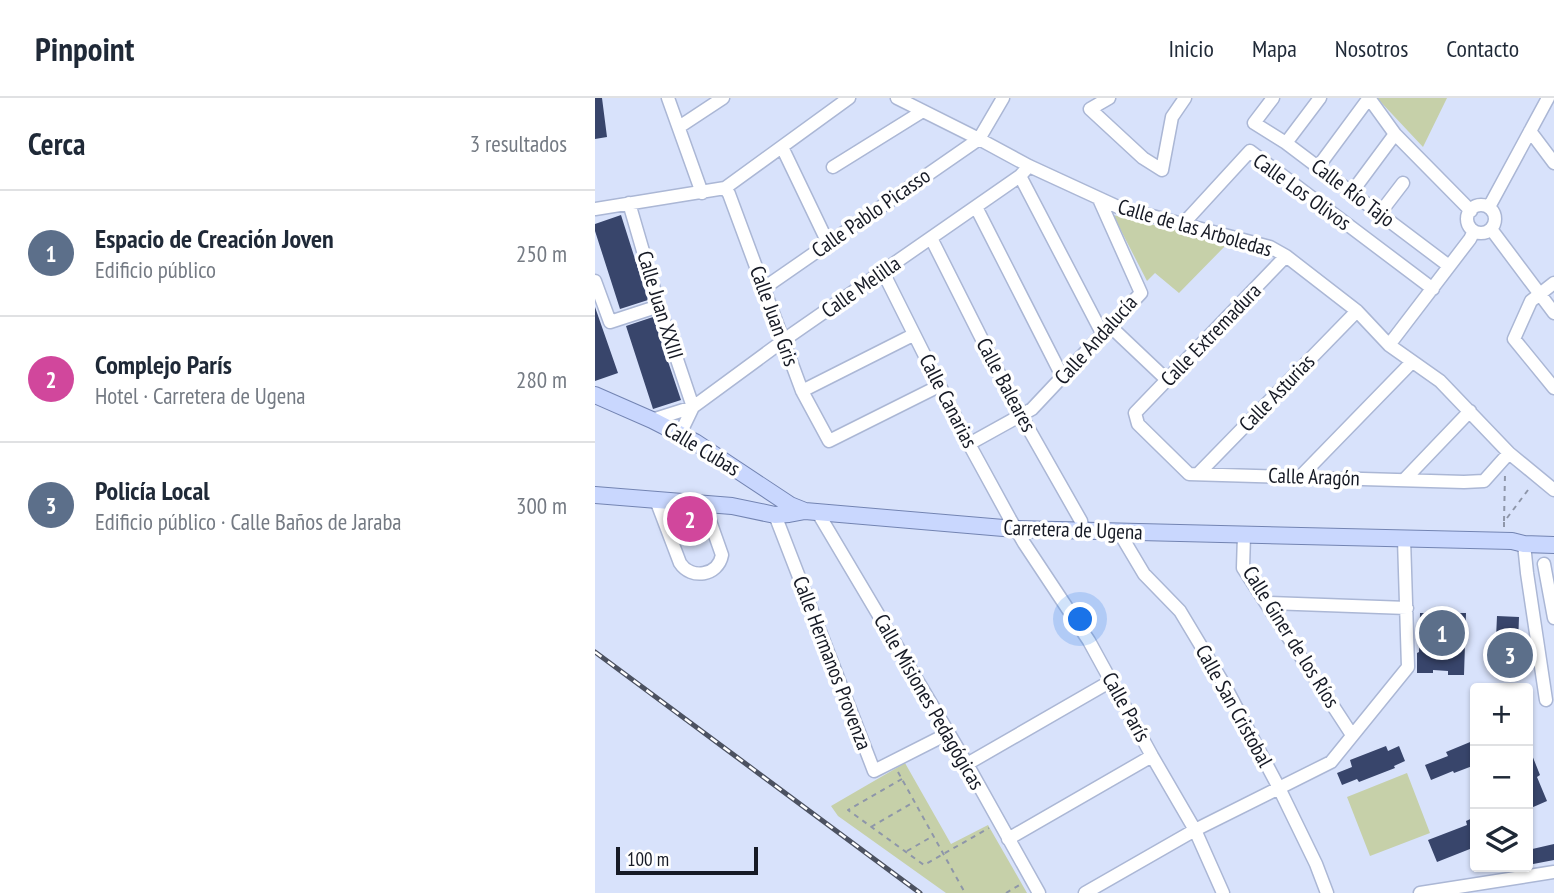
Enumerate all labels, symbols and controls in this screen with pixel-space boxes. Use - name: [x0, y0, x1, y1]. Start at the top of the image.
- text: Pinpoint: [35, 27, 134, 70]
- text: Inicio: [1168, 33, 1214, 64]
- text: Mapa: [1252, 33, 1297, 64]
- text: Nosotros: [1335, 33, 1408, 64]
- text: Contacto: [1446, 33, 1519, 64]
- text: Cerca: [28, 124, 85, 163]
- text: 3 resultados: [470, 129, 567, 158]
- street label: Calle Los Olivos: [1248, 147, 1356, 236]
- street label: Calle Río Tajo: [1306, 152, 1401, 233]
- street label: Calle Pablo Picasso: [806, 162, 935, 263]
- street label: Calle de las Arboledas: [1115, 193, 1275, 262]
- text: Espacio de Creación Joven: [95, 222, 334, 255]
- text: 1: [46, 239, 57, 268]
- text: 250 m: [516, 239, 567, 268]
- street label: Calle Juan XXIII: [631, 248, 690, 362]
- street label: Calle Melilla: [816, 250, 905, 324]
- text: Edificio público: [95, 255, 216, 284]
- street label: Calle Juan Gris: [744, 262, 805, 370]
- street label: Calle Extremadura: [1155, 277, 1267, 392]
- street label: Calle Andalucía: [1048, 289, 1143, 390]
- street label: Calle Baleares: [970, 333, 1042, 436]
- text: Complejo París: [95, 348, 232, 381]
- street label: Calle Asturias: [1233, 348, 1320, 437]
- street label: Calle Canarias: [913, 349, 984, 452]
- text: 2: [46, 365, 57, 394]
- text: 280 m: [516, 365, 567, 394]
- text: Hotel · Carretera de Ugena: [95, 381, 306, 410]
- street label: Calle Cubas: [659, 415, 745, 482]
- street label: Calle Aragón: [1268, 461, 1360, 492]
- text: Policía Local: [95, 474, 209, 507]
- text: 3: [46, 491, 57, 520]
- text: 300 m: [516, 491, 567, 520]
- pin: 2: [667, 493, 713, 545]
- text: Edificio público · Calle Baños de Jaraba: [95, 507, 402, 536]
- street label: Carretera de Ugena: [1003, 514, 1143, 545]
- street label: Calle Giner de los Ríos: [1237, 561, 1346, 713]
- street label: Calle Hermanos Provenza: [787, 572, 878, 753]
- your location: [1063, 602, 1097, 636]
- pin: 1: [1419, 607, 1465, 659]
- street label: Calle Misiones Pedagógicas: [868, 609, 991, 794]
- pin: 3: [1487, 629, 1533, 681]
- street label: Calle San Cristobal: [1190, 640, 1279, 772]
- street label: Calle París: [1096, 667, 1157, 746]
- map controls: [1470, 683, 1533, 872]
- button: +: [1470, 683, 1533, 746]
- button: −: [1470, 746, 1533, 809]
- button: layers: [1470, 809, 1533, 872]
- scale bar: [616, 844, 758, 876]
- text: 100 m: [627, 847, 669, 871]

